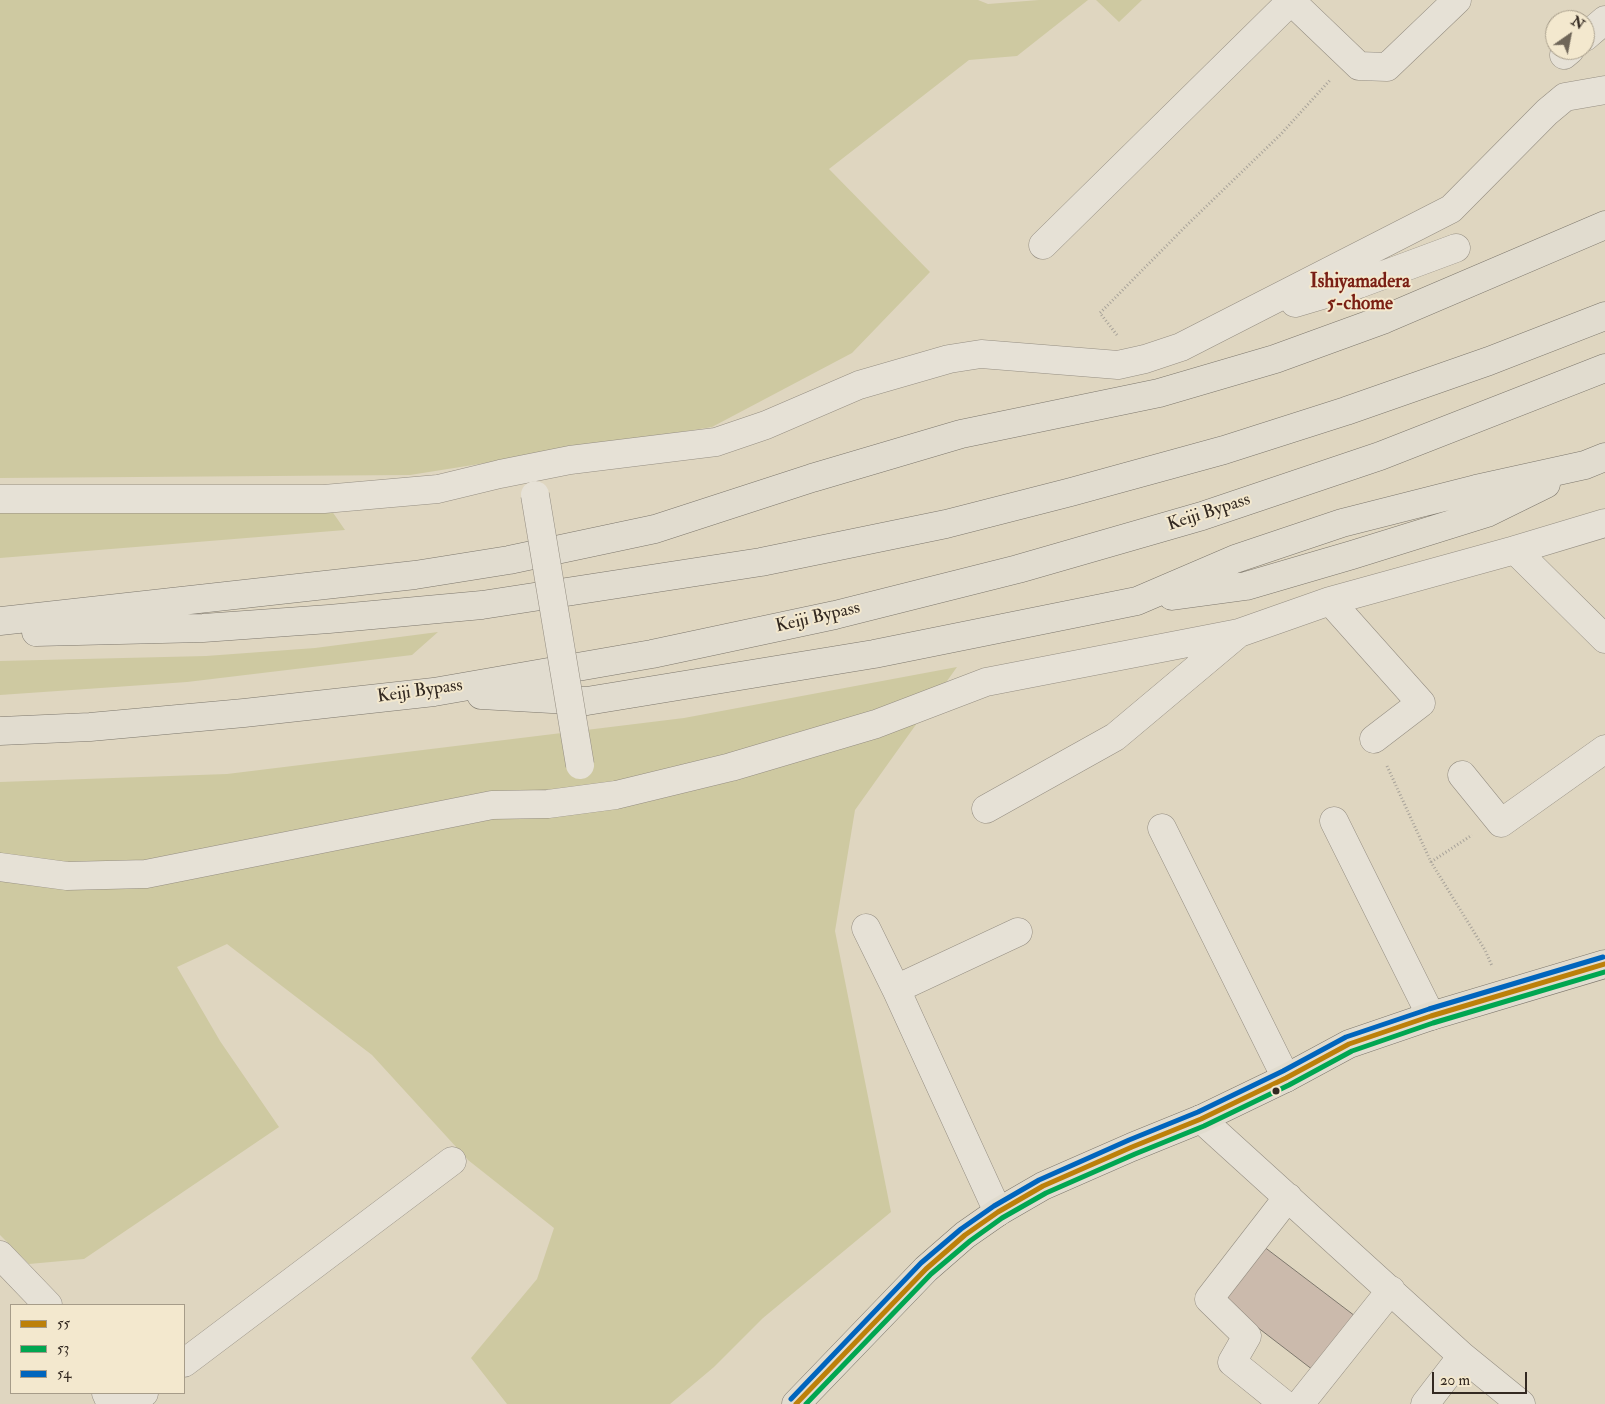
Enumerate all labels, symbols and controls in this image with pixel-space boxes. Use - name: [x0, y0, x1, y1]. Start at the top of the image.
- north arrow: [1545, 10, 1595, 60]
- text: N: [1568, 12, 1588, 33]
- district label: Ishiyamadera 5-chome: [1310, 272, 1410, 316]
- street label: Keiji Bypass: [1165, 489, 1253, 537]
- street label: Keiji Bypass: [774, 598, 862, 638]
- street label: Keiji Bypass: [376, 675, 464, 709]
- unlabelled marker: [1271, 1086, 1281, 1096]
- legend: [10, 1304, 185, 1394]
- text: 55: [57, 1314, 70, 1333]
- text: 53: [57, 1339, 69, 1358]
- scale bar: [1435, 1362, 1530, 1394]
- text: 54: [57, 1364, 71, 1383]
- text: 20 m: [1440, 1371, 1470, 1390]

